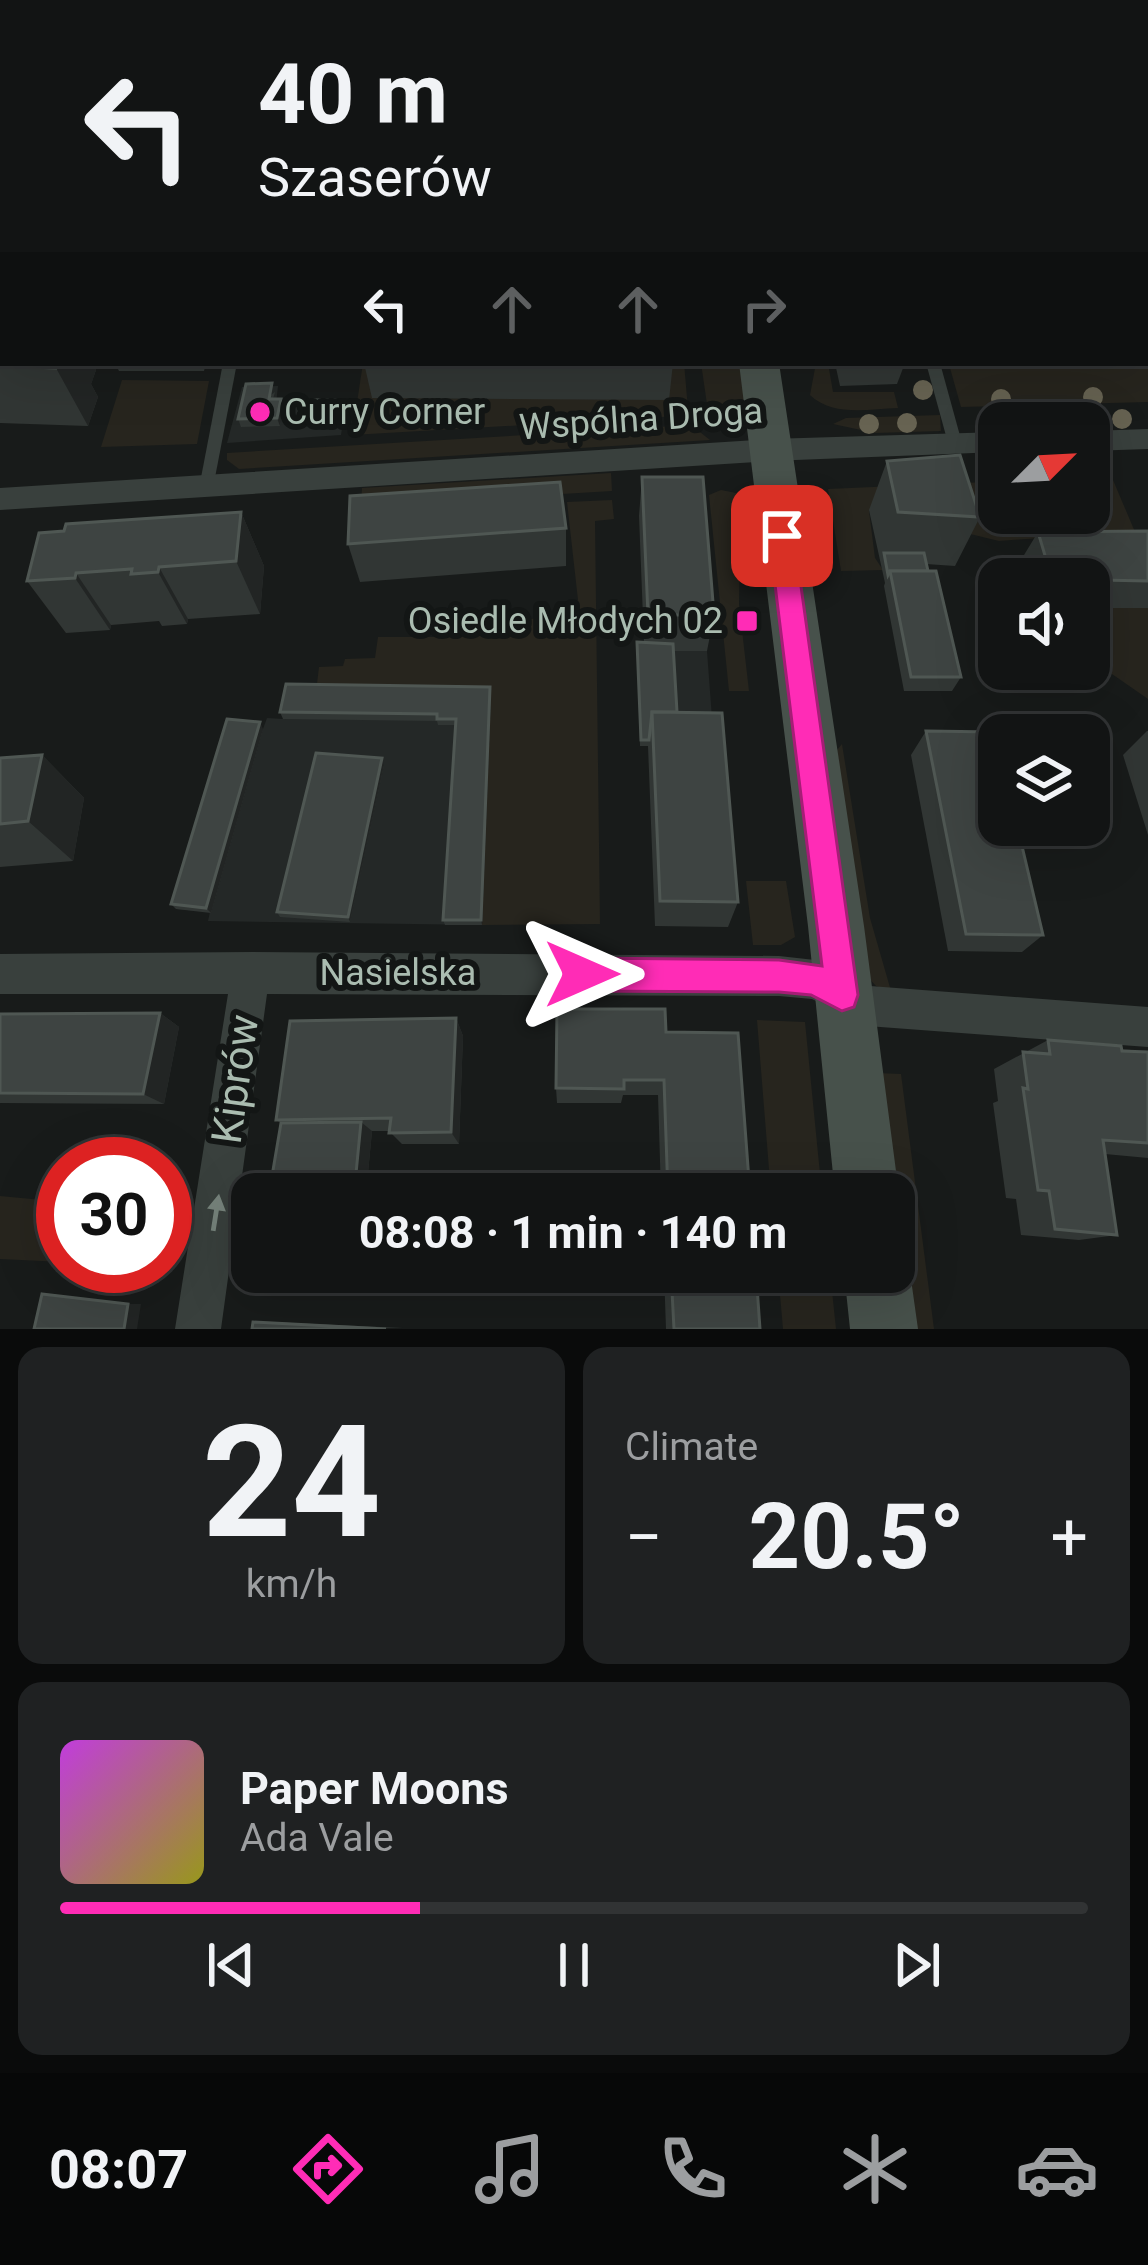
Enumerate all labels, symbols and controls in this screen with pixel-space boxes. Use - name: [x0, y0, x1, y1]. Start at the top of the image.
- text: 40 m: [258, 45, 448, 144]
- icon: left: [60, 48, 216, 204]
- text: Szaserów: [258, 146, 492, 209]
- icon: left: [353, 276, 419, 342]
- icon: ahead: [479, 276, 545, 342]
- icon: ahead: [605, 276, 671, 342]
- icon: right: [731, 276, 797, 342]
- street label: Wspólna Droga: [518, 390, 764, 448]
- place label: Curry Corner: [284, 391, 485, 433]
- marker: Curry Corner: [247, 399, 273, 425]
- north arrow: [978, 402, 1110, 534]
- map controls: [978, 402, 1110, 846]
- pin: [731, 485, 833, 587]
- icon: arrive: [749, 503, 815, 569]
- button: sound: [978, 558, 1110, 690]
- place label: Osiedle Młodych 02: [408, 600, 723, 642]
- marker: Osiedle Młodych 02: [734, 608, 760, 634]
- button: layers: [978, 714, 1110, 846]
- position arrow: [519, 911, 645, 1037]
- street label: Nasielska: [320, 952, 476, 994]
- street label: Kiprów: [202, 1011, 268, 1147]
- speed limit sign: 30: [36, 1137, 192, 1293]
- one-way arrow: [207, 1194, 225, 1232]
- text: 08:08 · 1 min · 140 m: [359, 1206, 787, 1259]
- text: 24: [202, 1391, 381, 1574]
- text: Climate: [625, 1424, 758, 1470]
- text: 20.5°: [749, 1485, 965, 1590]
- text: −: [625, 1499, 663, 1576]
- text: +: [1051, 1499, 1088, 1576]
- text: km/h: [246, 1561, 337, 1607]
- text: Paper Moons: [240, 1762, 509, 1815]
- text: Ada Vale: [240, 1815, 394, 1861]
- icon: previous: [198, 1932, 264, 1998]
- icon: pause: [541, 1932, 607, 1998]
- icon: next: [884, 1932, 950, 1998]
- icon: directions: [286, 2127, 370, 2211]
- icon: music: [468, 2127, 552, 2211]
- icon: phone: [651, 2127, 735, 2211]
- icon: climate: [833, 2127, 917, 2211]
- icon: car: [1015, 2127, 1099, 2211]
- text: 08:07: [49, 2138, 188, 2201]

